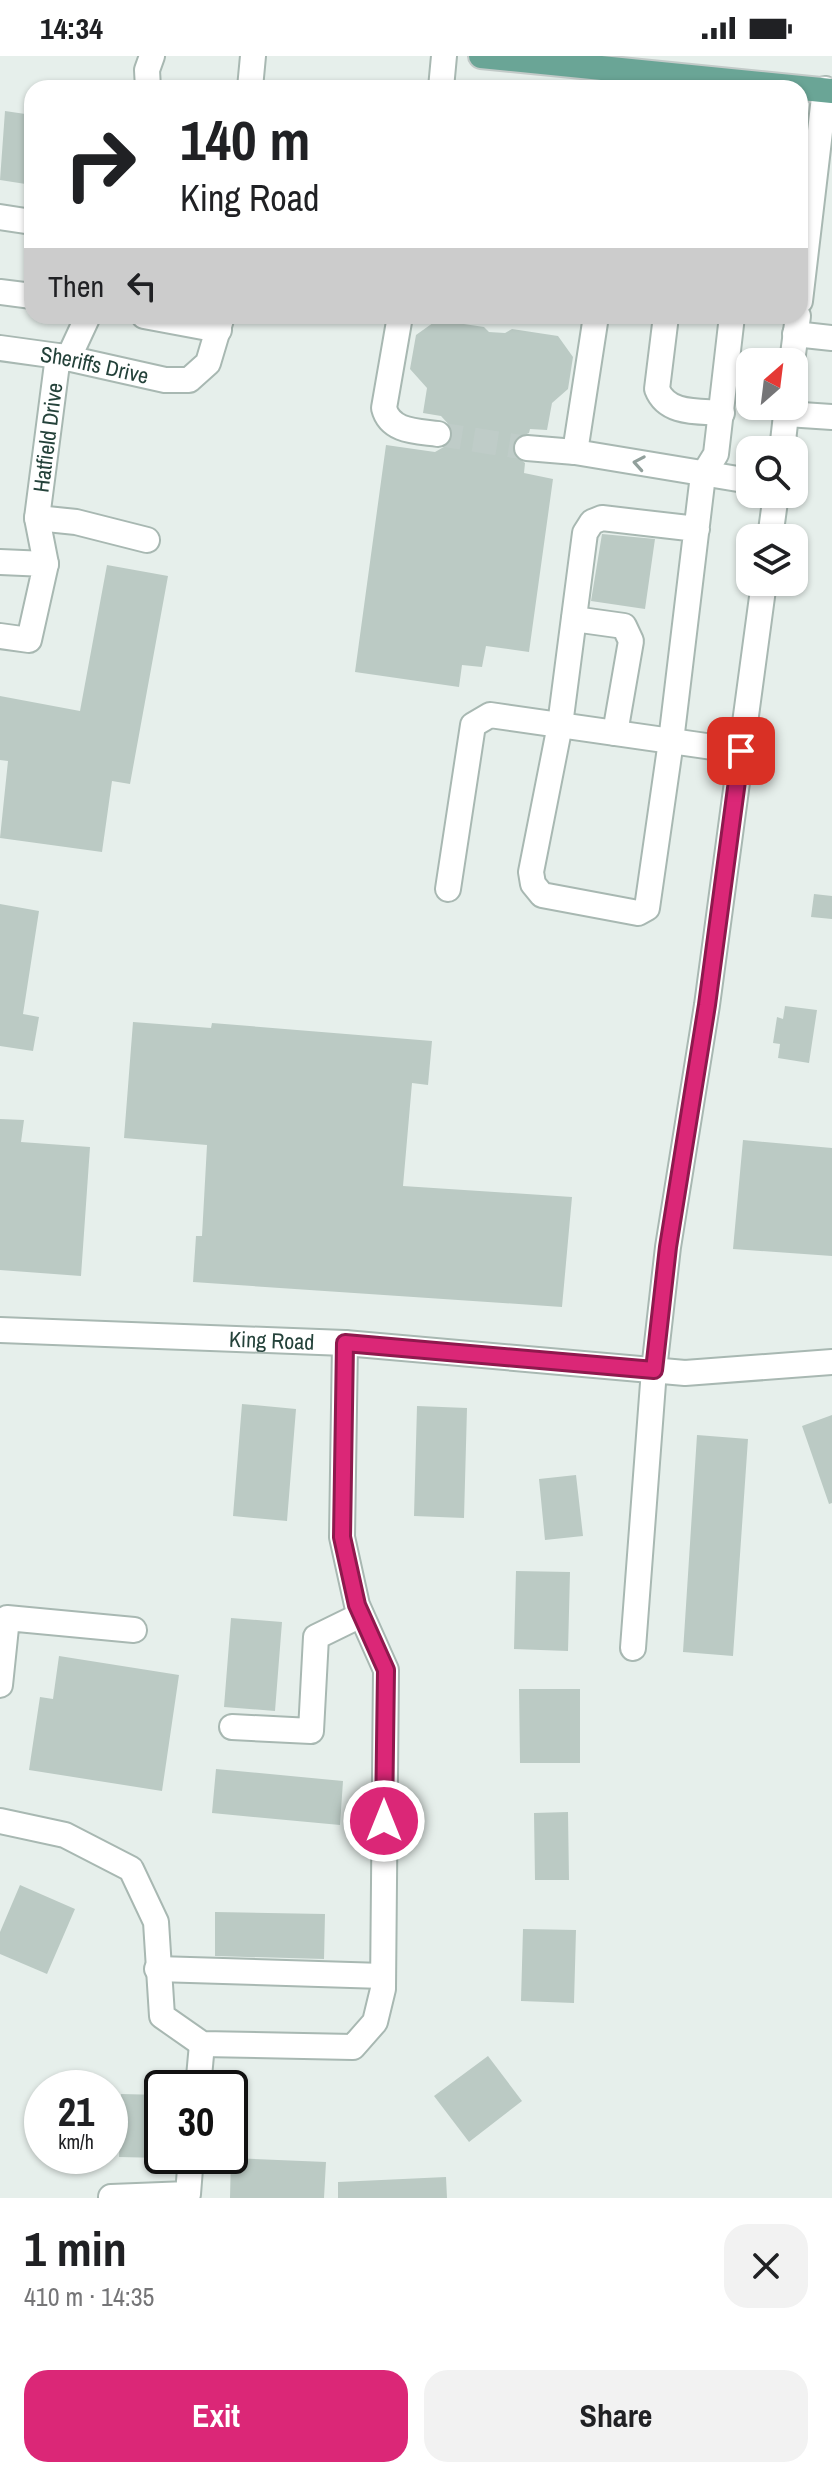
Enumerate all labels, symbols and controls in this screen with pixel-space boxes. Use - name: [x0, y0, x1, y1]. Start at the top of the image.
- text: 14:34: [40, 8, 103, 48]
- text: 140 m: [180, 102, 310, 177]
- icon: right: [48, 112, 152, 216]
- text: King Road: [180, 174, 320, 222]
- icon: left: [120, 264, 164, 308]
- text: Then: [48, 266, 104, 306]
- street label: Sheriffs Drive: [38, 339, 152, 391]
- north arrow: [736, 348, 808, 420]
- map controls: [736, 348, 808, 596]
- street label: Hatfield Drive: [25, 381, 69, 494]
- button: search: [736, 436, 808, 508]
- one-way arrow: [632, 456, 646, 473]
- button: layers: [736, 524, 808, 596]
- pin: [707, 717, 775, 785]
- icon: arrive: [719, 729, 763, 773]
- street label: King Road: [229, 1324, 315, 1357]
- position arrow: [342, 1779, 426, 1863]
- speed limit sign: 30: [144, 2070, 248, 2174]
- text: 21: [58, 2085, 94, 2138]
- text: km/h: [58, 2128, 94, 2155]
- text: 1 min: [24, 2216, 127, 2281]
- button: close: [724, 2224, 808, 2308]
- text: 410 m · 14:35: [24, 2279, 154, 2314]
- button: Exit: [24, 2370, 408, 2462]
- button: Share: [424, 2370, 808, 2462]

